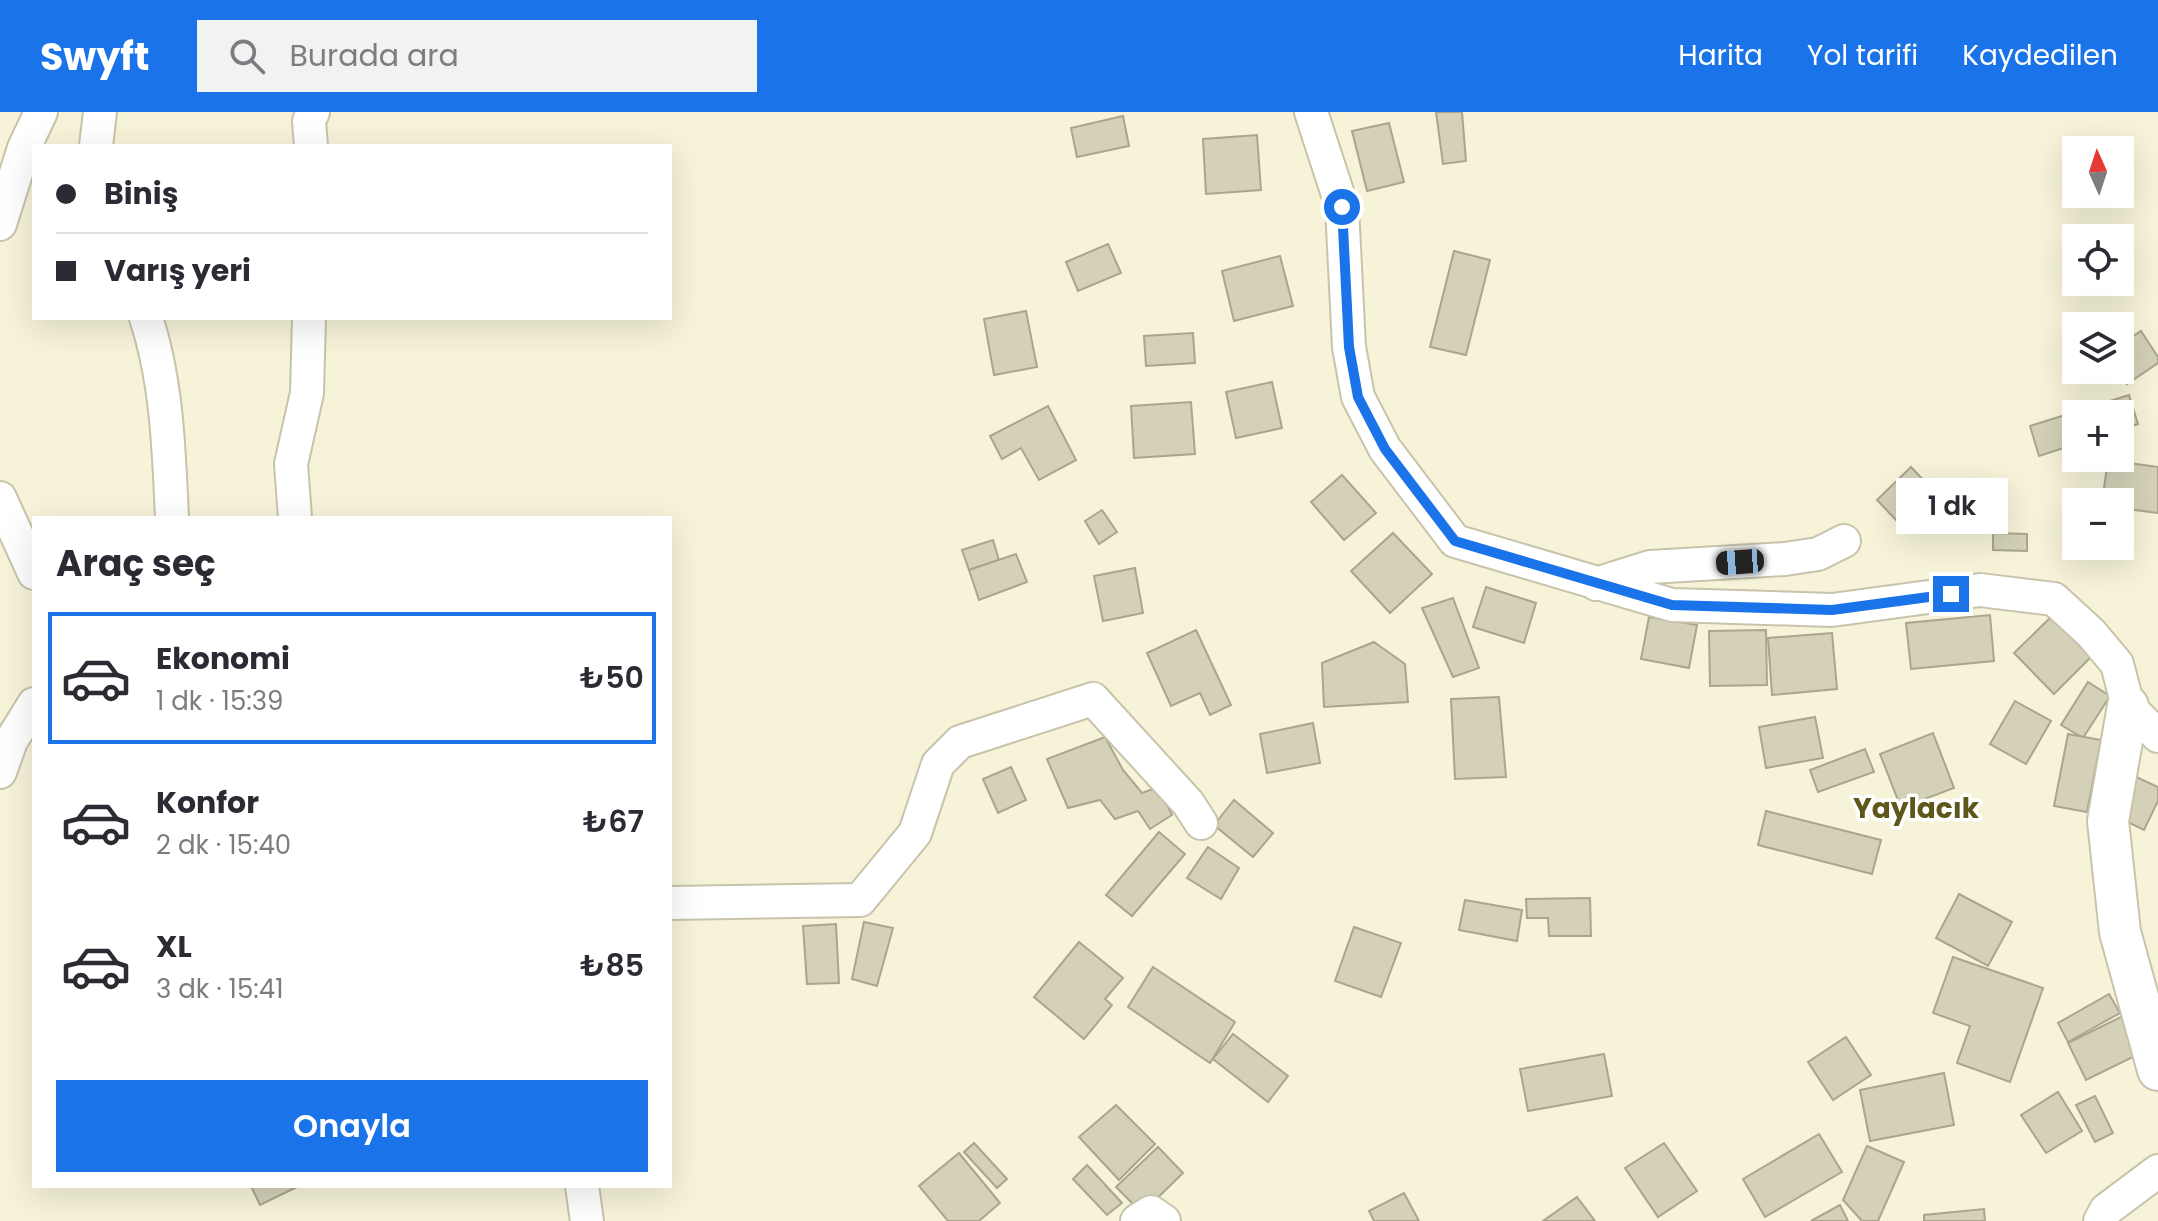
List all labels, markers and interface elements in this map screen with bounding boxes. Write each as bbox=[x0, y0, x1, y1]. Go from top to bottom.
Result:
search box bbox=[197, 20, 757, 92]
text: Swyft bbox=[40, 30, 149, 83]
icon: search bbox=[225, 34, 269, 78]
text: Burada ara bbox=[289, 34, 459, 77]
text: Harita bbox=[1678, 36, 1763, 75]
text: Yol tarifi bbox=[1807, 36, 1918, 75]
text: Kaydedilen bbox=[1962, 36, 2118, 75]
north arrow bbox=[2062, 136, 2134, 208]
map controls bbox=[2062, 136, 2134, 560]
text: Biniş bbox=[104, 172, 178, 215]
route start bbox=[1324, 189, 1360, 225]
button: locate bbox=[2062, 224, 2134, 296]
text: Varış yeri bbox=[104, 249, 251, 292]
button: layers bbox=[2062, 312, 2134, 384]
button: + bbox=[2062, 400, 2134, 472]
callout: 1 dk bbox=[1895, 478, 2007, 534]
text: 1 dk bbox=[1928, 488, 1976, 524]
button: − bbox=[2062, 488, 2134, 560]
text: Araç seç bbox=[56, 538, 216, 589]
car bbox=[1715, 548, 1765, 576]
route end bbox=[1933, 576, 1969, 612]
text: Ekonomi bbox=[156, 637, 290, 680]
icon: car bbox=[60, 642, 132, 714]
text: ₺50 bbox=[580, 656, 644, 699]
text: 1 dk · 15:39 bbox=[156, 683, 284, 719]
text: Konfor bbox=[156, 781, 259, 824]
icon: car bbox=[60, 786, 132, 858]
district label: Yaylacık bbox=[1853, 789, 1980, 828]
text: ₺67 bbox=[583, 800, 644, 843]
text: 2 dk · 15:40 bbox=[156, 827, 291, 863]
text: XL bbox=[156, 925, 192, 968]
icon: car bbox=[60, 930, 132, 1002]
text: ₺85 bbox=[580, 944, 644, 987]
text: 3 dk · 15:41 bbox=[156, 971, 283, 1007]
button: Onayla bbox=[56, 1080, 648, 1172]

